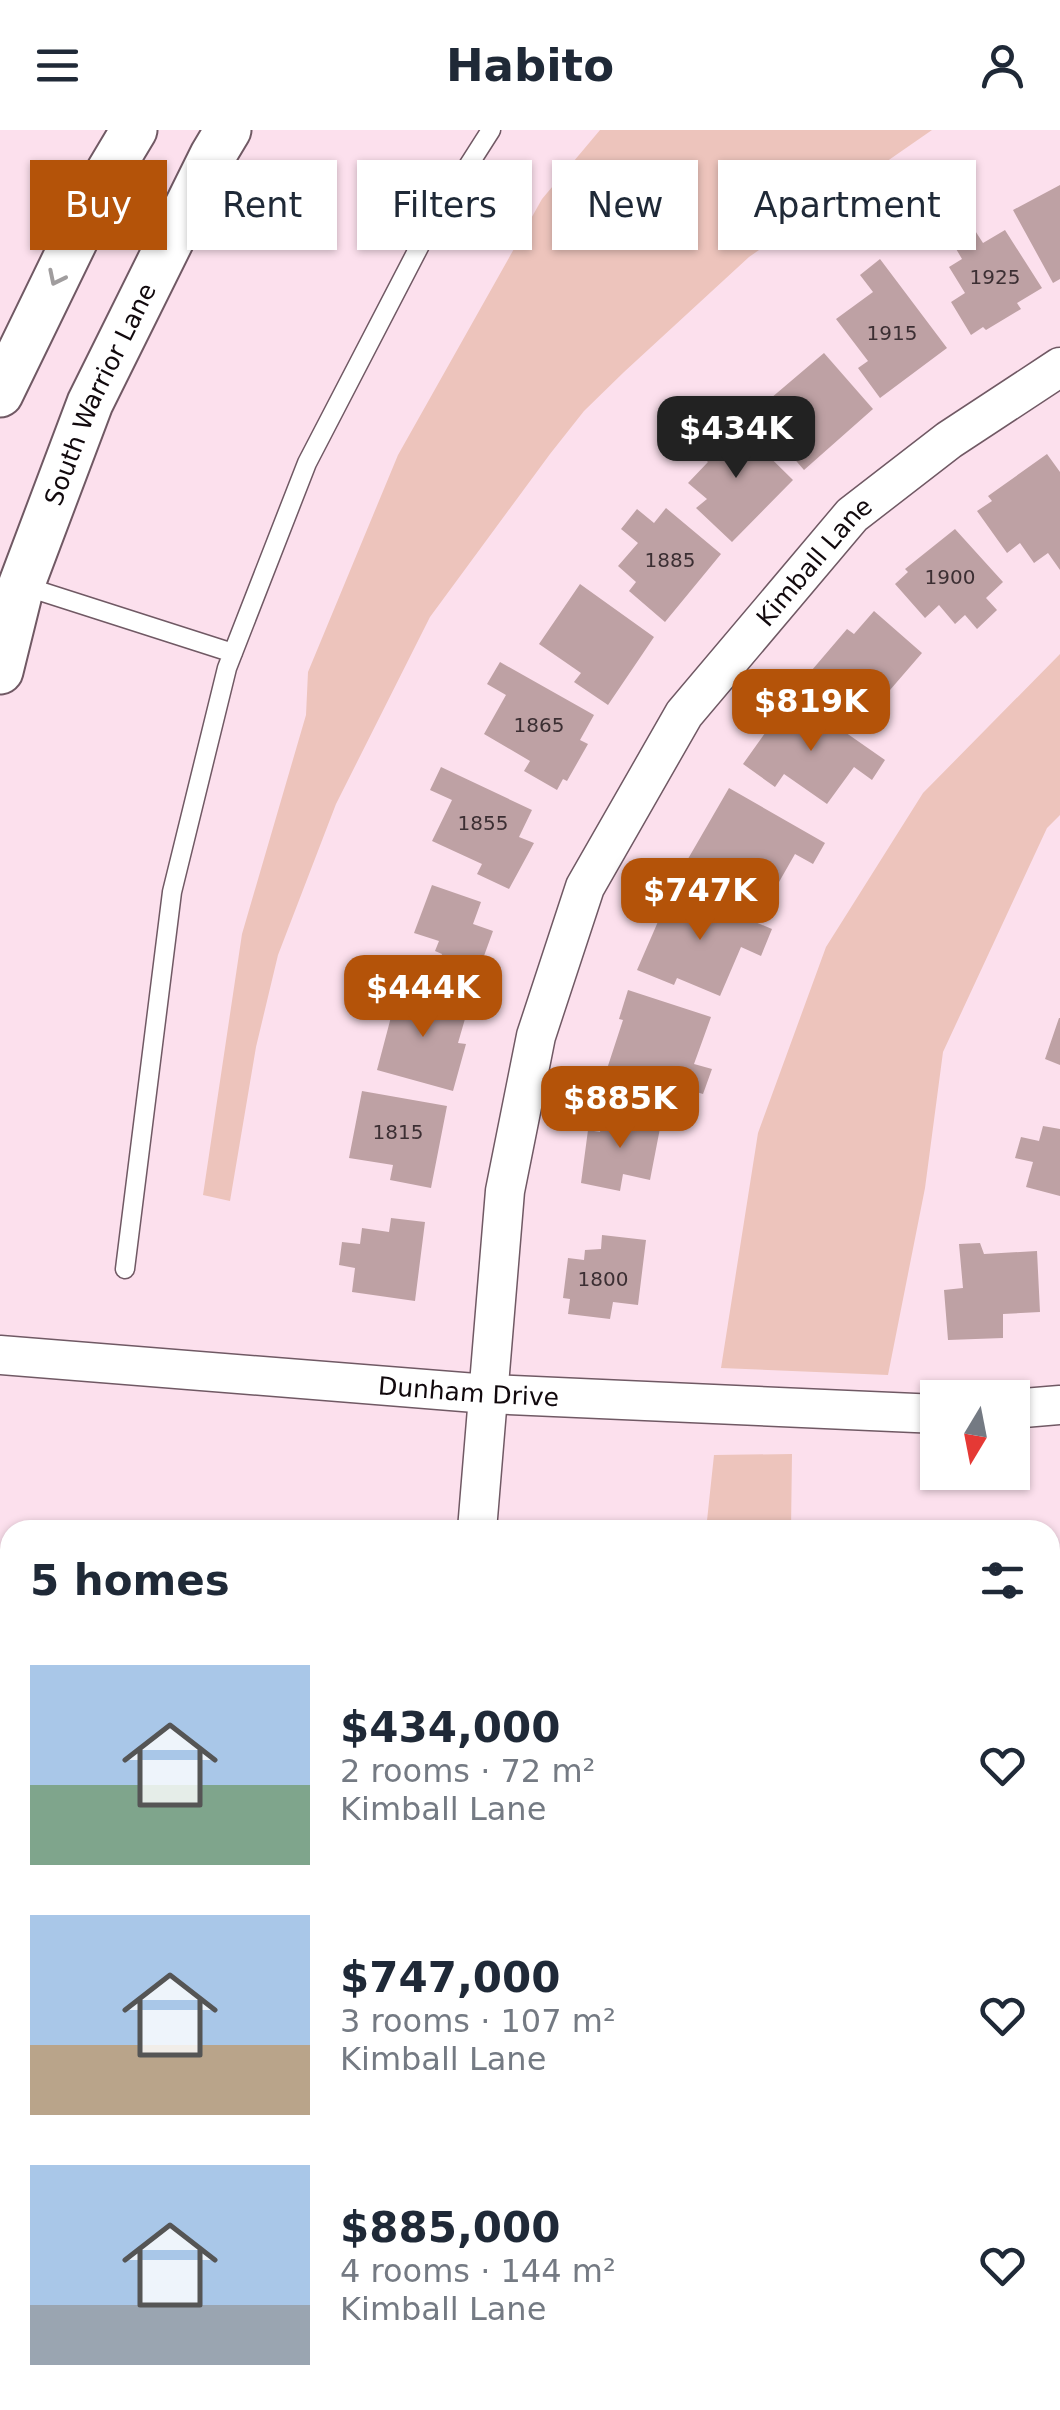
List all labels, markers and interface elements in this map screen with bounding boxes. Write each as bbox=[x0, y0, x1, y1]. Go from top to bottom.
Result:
icon: menu bbox=[30, 38, 85, 93]
icon: person bbox=[975, 38, 1030, 93]
text: Habito bbox=[446, 39, 614, 92]
chip: Buy bbox=[30, 160, 167, 250]
chip: Rent bbox=[187, 160, 337, 250]
chip: Filters bbox=[357, 160, 532, 250]
chip: New bbox=[552, 160, 698, 250]
chip: Apartment bbox=[718, 160, 976, 250]
house number: 1925 bbox=[970, 265, 1020, 289]
one-way arrow bbox=[49, 268, 69, 286]
street label: South Warrior Lane bbox=[38, 278, 162, 509]
house number: 1915 bbox=[867, 321, 917, 345]
pin: $434K bbox=[666, 396, 806, 481]
text: $434K bbox=[679, 409, 793, 447]
street label: Kimball Lane bbox=[750, 491, 877, 632]
house number: 1885 bbox=[645, 548, 695, 572]
house number: 1900 bbox=[925, 565, 975, 589]
pin: $819K bbox=[741, 669, 881, 754]
text: $819K bbox=[754, 682, 868, 720]
house number: 1865 bbox=[514, 713, 564, 737]
house number: 1855 bbox=[458, 811, 508, 835]
pin: $747K bbox=[630, 858, 770, 943]
text: $747K bbox=[643, 871, 757, 909]
pin: $444K bbox=[353, 955, 493, 1040]
text: $444K bbox=[366, 968, 480, 1006]
pin: $885K bbox=[550, 1066, 690, 1151]
text: $885K bbox=[563, 1079, 677, 1117]
house number: 1815 bbox=[373, 1120, 423, 1144]
house number: 1800 bbox=[578, 1267, 628, 1291]
street label: Dunham Drive bbox=[377, 1371, 560, 1412]
north arrow bbox=[920, 1380, 1030, 1490]
map controls bbox=[920, 1380, 1030, 1490]
icon: filters bbox=[975, 1553, 1030, 1608]
text: 5 homes bbox=[30, 1556, 230, 1605]
text: $434,000 bbox=[340, 1703, 561, 1752]
icon: home bbox=[110, 1705, 230, 1825]
icon: heart bbox=[975, 1738, 1030, 1793]
text: 2 rooms · 72 m² bbox=[340, 1752, 595, 1790]
text: Kimball Lane bbox=[340, 1790, 546, 1828]
text: $747,000 bbox=[340, 1953, 561, 2002]
icon: home bbox=[110, 1955, 230, 2075]
icon: heart bbox=[975, 1988, 1030, 2043]
text: 3 rooms · 107 m² bbox=[340, 2002, 616, 2040]
text: Kimball Lane bbox=[340, 2040, 546, 2078]
text: $885,000 bbox=[340, 2203, 561, 2252]
icon: home bbox=[110, 2205, 230, 2325]
icon: heart bbox=[975, 2238, 1030, 2293]
text: 4 rooms · 144 m² bbox=[340, 2252, 616, 2290]
text: Kimball Lane bbox=[340, 2290, 546, 2328]

